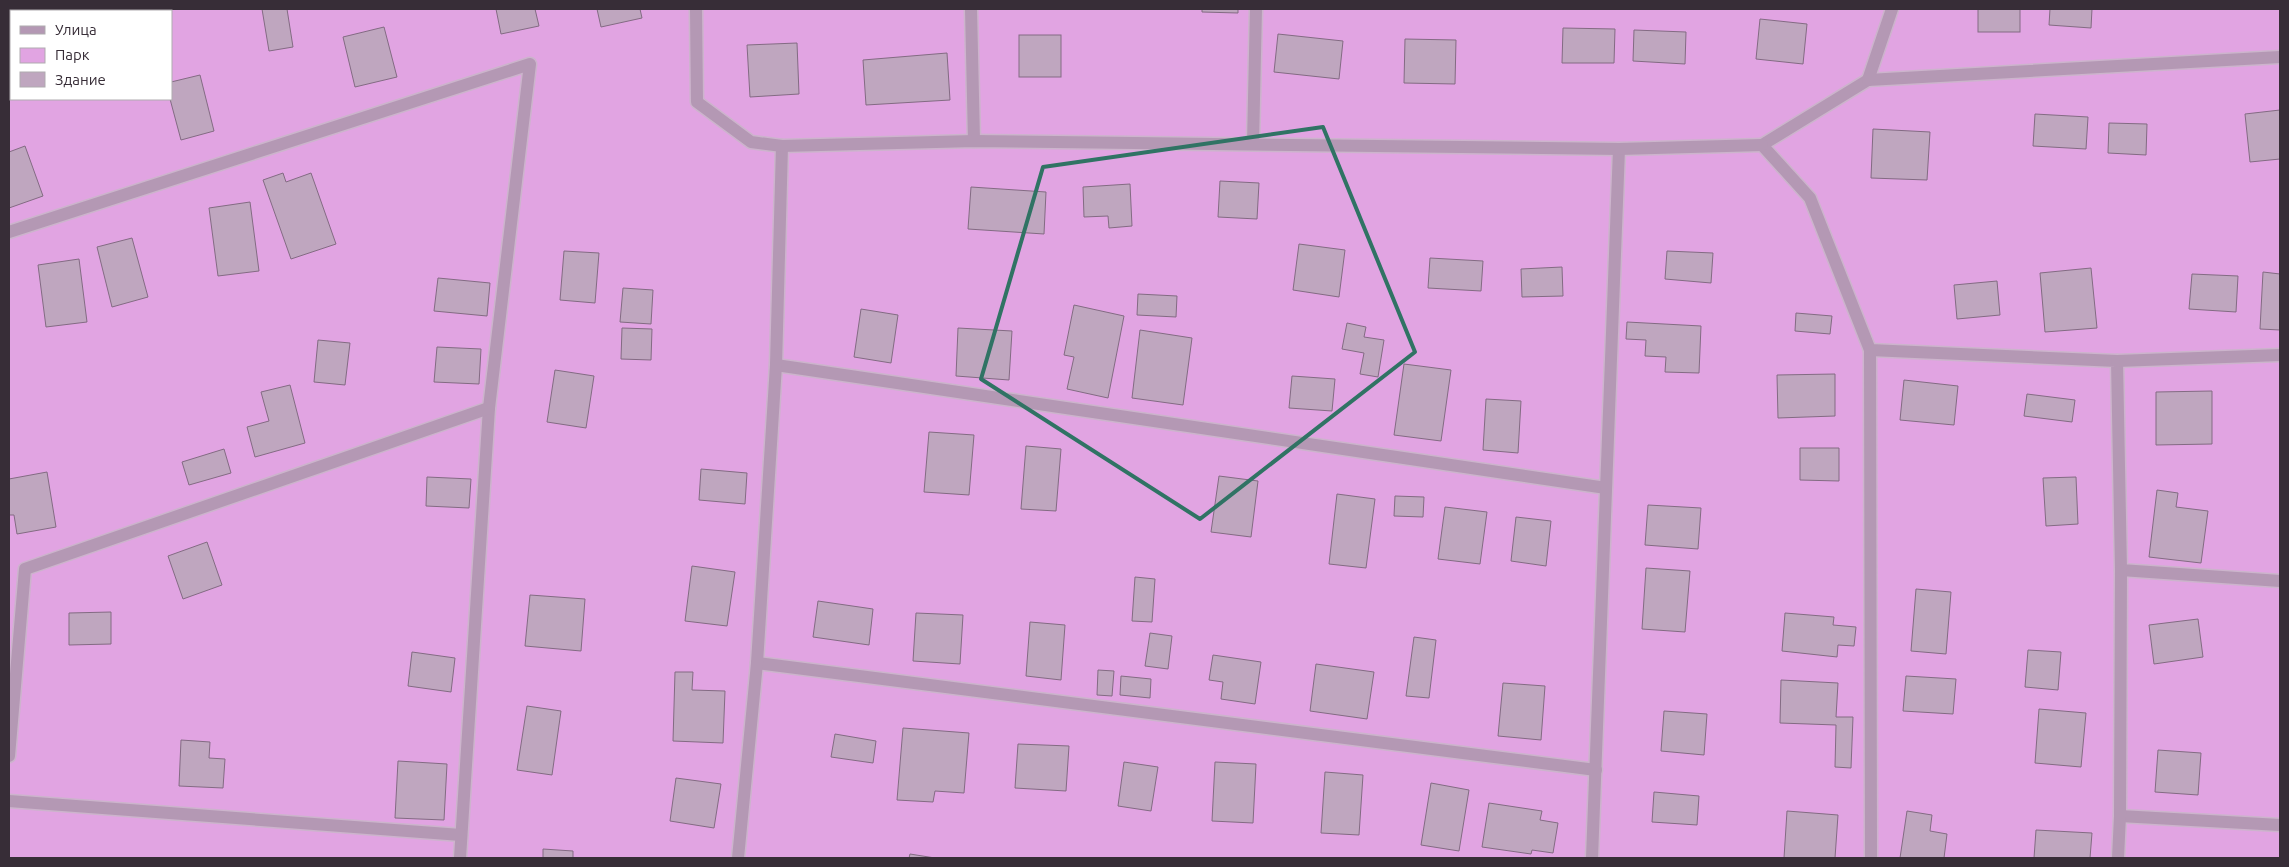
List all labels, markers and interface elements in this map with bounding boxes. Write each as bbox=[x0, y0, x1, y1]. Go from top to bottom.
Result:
legend bbox=[10, 10, 172, 100]
text: Улица bbox=[55, 21, 97, 38]
text: Парк bbox=[55, 46, 90, 63]
text: Здание bbox=[55, 71, 106, 88]

